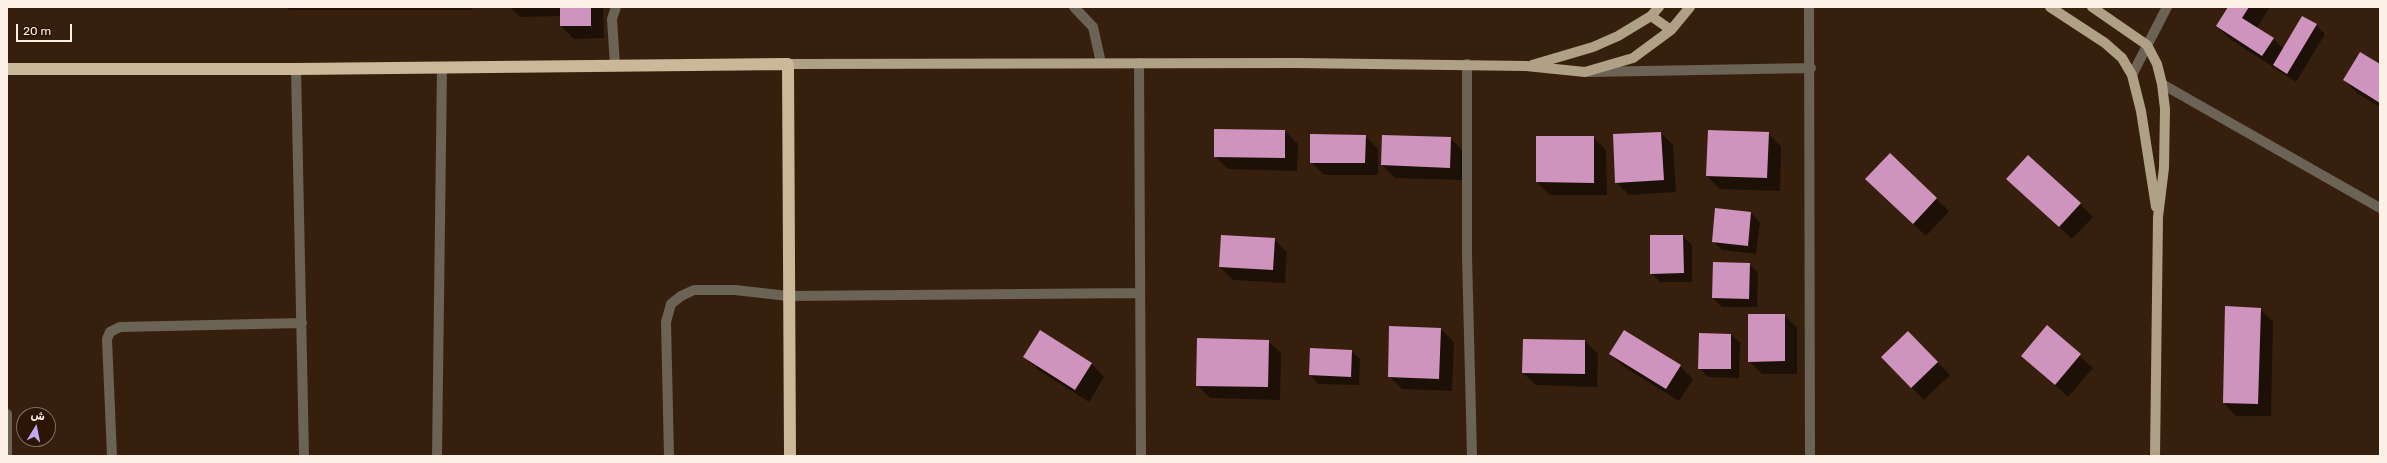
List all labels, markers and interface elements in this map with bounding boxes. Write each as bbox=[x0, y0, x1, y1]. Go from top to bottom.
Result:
scale bar bbox=[18, 16, 74, 42]
text: 20 m bbox=[23, 24, 51, 38]
north arrow bbox=[16, 407, 56, 447]
text: ش bbox=[30, 408, 46, 423]

